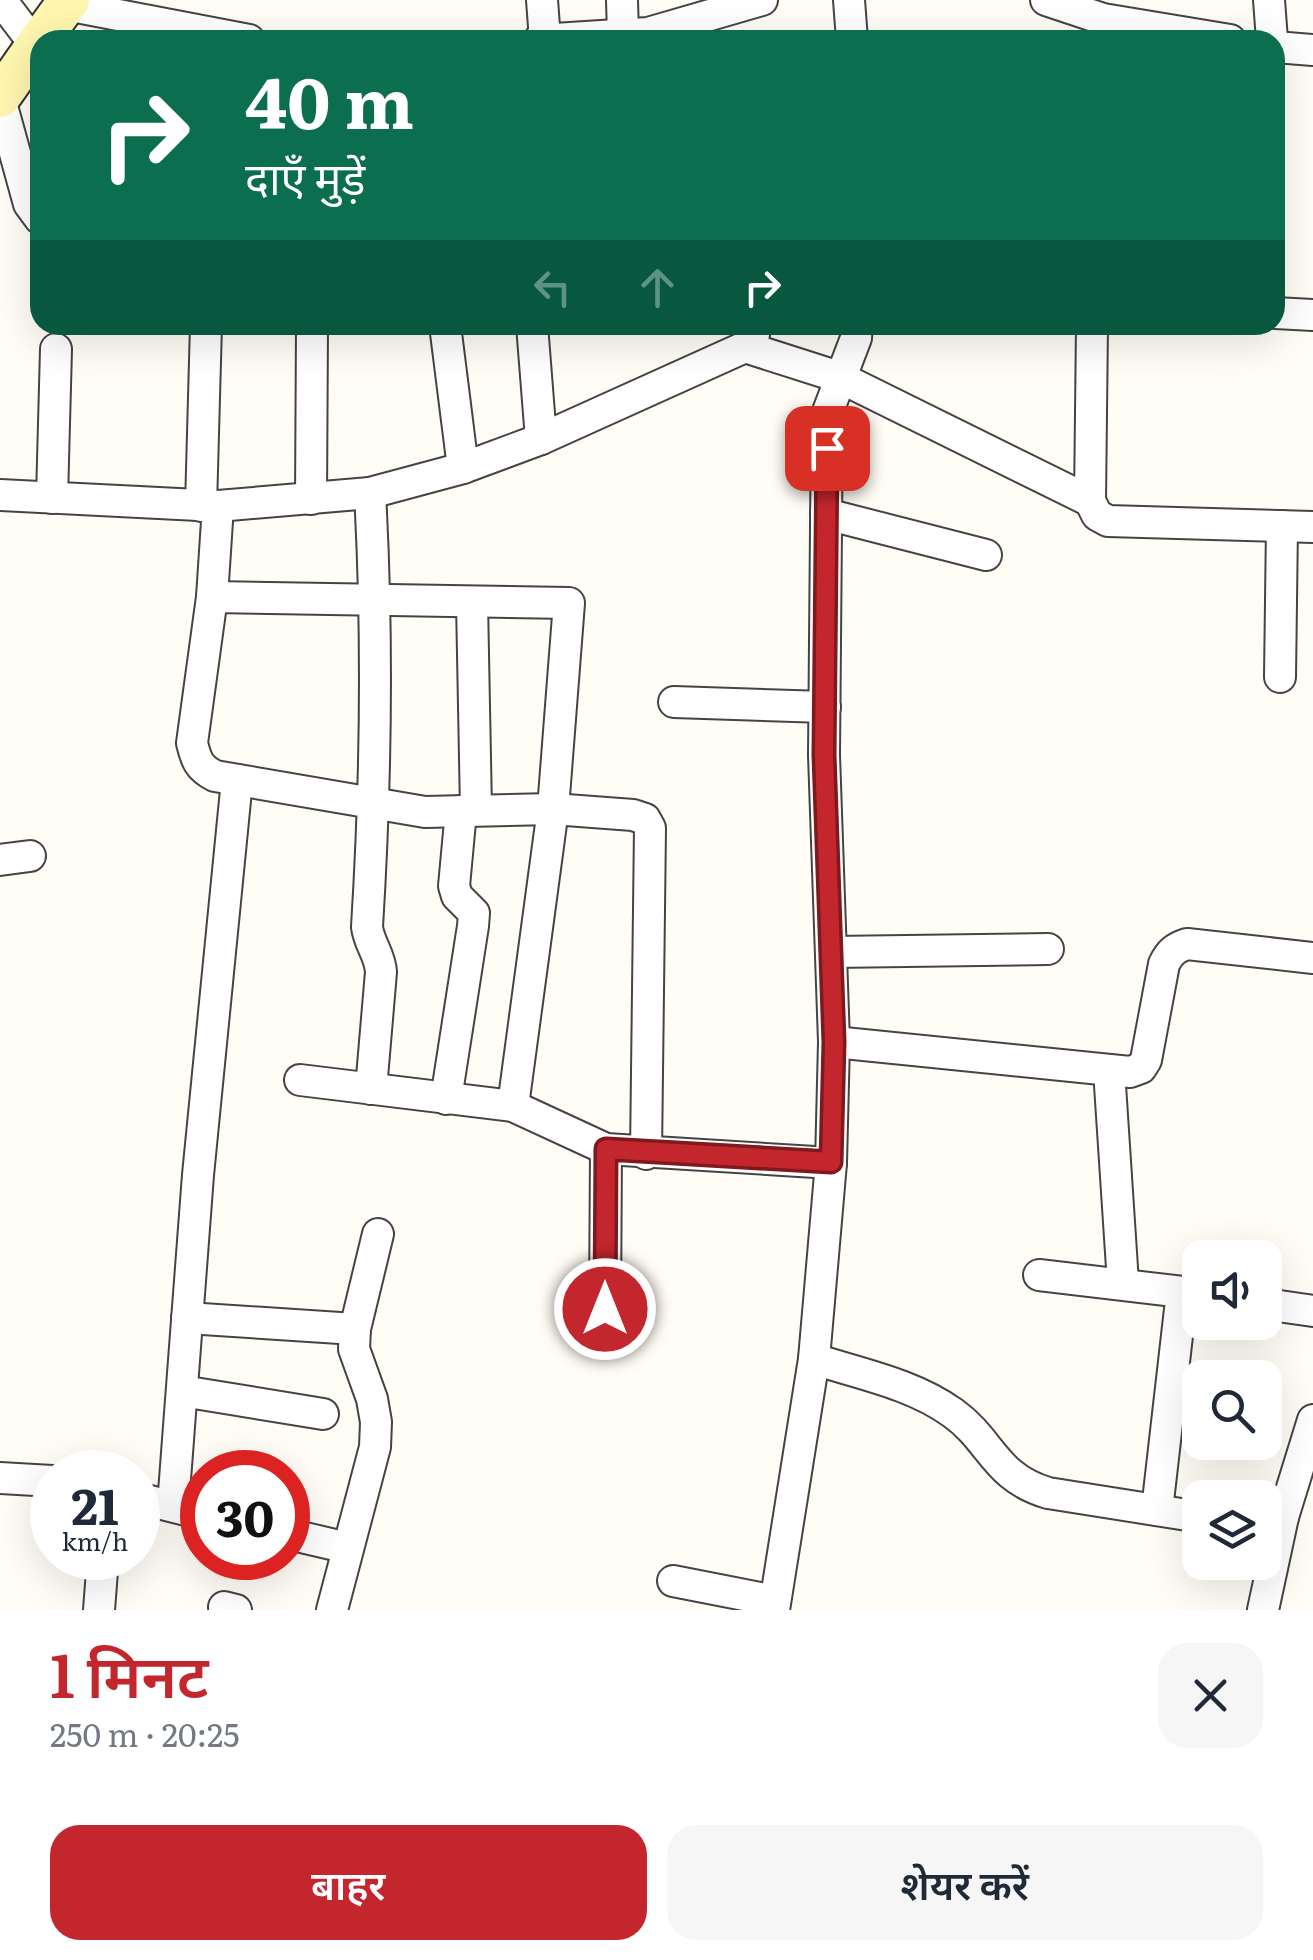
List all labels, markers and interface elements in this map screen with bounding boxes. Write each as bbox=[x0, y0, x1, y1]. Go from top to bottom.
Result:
text: 40 m bbox=[245, 47, 414, 151]
icon: right bbox=[80, 70, 210, 200]
text: दाएँ मुड़ें bbox=[245, 142, 365, 209]
icon: left bbox=[525, 260, 580, 315]
icon: ahead bbox=[630, 260, 685, 315]
icon: right bbox=[735, 260, 790, 315]
pin bbox=[785, 406, 870, 491]
icon: arrive bbox=[800, 421, 855, 476]
map controls bbox=[1182, 1240, 1282, 1580]
button: sound bbox=[1182, 1240, 1282, 1340]
position arrow bbox=[553, 1257, 657, 1361]
button: search bbox=[1182, 1360, 1282, 1460]
speed limit sign: 30 bbox=[180, 1450, 310, 1580]
text: 21 bbox=[71, 1466, 119, 1540]
button: layers bbox=[1182, 1480, 1282, 1580]
text: km/h bbox=[62, 1522, 128, 1559]
text: 1 मिनट bbox=[50, 1627, 208, 1716]
button: close bbox=[1158, 1643, 1263, 1748]
text: 250 m · 20:25 bbox=[50, 1709, 239, 1757]
button: बाहर bbox=[50, 1825, 647, 1940]
button: शेयर करें bbox=[667, 1825, 1263, 1940]

